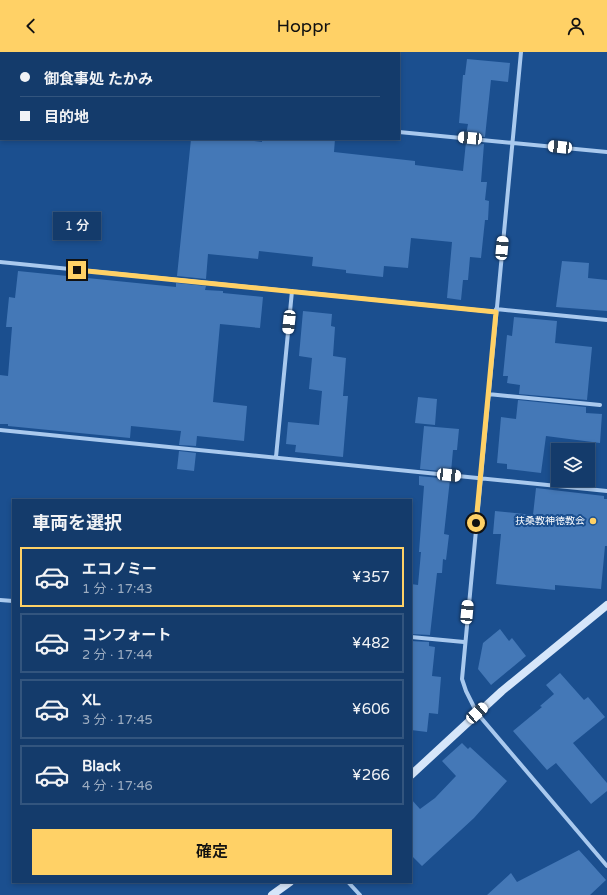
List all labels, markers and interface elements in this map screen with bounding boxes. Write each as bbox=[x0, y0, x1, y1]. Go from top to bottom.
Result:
icon: back bbox=[20, 15, 42, 37]
text: Hoppr bbox=[277, 15, 330, 37]
icon: person bbox=[565, 15, 587, 37]
text: 御食事処 たかみ bbox=[44, 70, 153, 88]
text: 目的地 bbox=[44, 108, 89, 126]
car bbox=[458, 131, 482, 145]
car bbox=[547, 140, 573, 154]
callout: 1 分 bbox=[53, 212, 101, 240]
text: 1 分 bbox=[65, 218, 89, 234]
car bbox=[495, 236, 509, 260]
route end bbox=[68, 261, 86, 279]
car bbox=[282, 309, 296, 335]
map controls bbox=[551, 443, 595, 487]
button: layers bbox=[551, 443, 595, 487]
car bbox=[436, 468, 462, 482]
text: 車両を選択 bbox=[32, 512, 122, 534]
route start bbox=[467, 514, 485, 532]
place label: 扶桑教神徳教会 bbox=[515, 515, 585, 527]
marker: 扶桑教神徳教会 bbox=[588, 516, 598, 526]
icon: car bbox=[34, 559, 70, 595]
text: エコノミー bbox=[82, 560, 157, 578]
text: ¥357 bbox=[352, 568, 390, 586]
text: 1 分 · 17:43 bbox=[82, 581, 153, 597]
car bbox=[460, 600, 474, 624]
icon: car bbox=[34, 625, 70, 661]
text: コンフォート bbox=[82, 626, 172, 644]
text: ¥482 bbox=[352, 634, 390, 652]
text: 2 分 · 17:44 bbox=[82, 647, 153, 663]
icon: car bbox=[34, 691, 70, 727]
text: XL bbox=[82, 691, 101, 709]
text: ¥606 bbox=[352, 700, 390, 718]
car bbox=[464, 701, 490, 725]
text: 3 分 · 17:45 bbox=[82, 712, 153, 728]
icon: car bbox=[34, 757, 70, 793]
text: Black bbox=[82, 757, 121, 775]
text: ¥266 bbox=[352, 766, 390, 784]
text: 4 分 · 17:46 bbox=[82, 778, 153, 794]
button: 確定 bbox=[32, 829, 392, 875]

